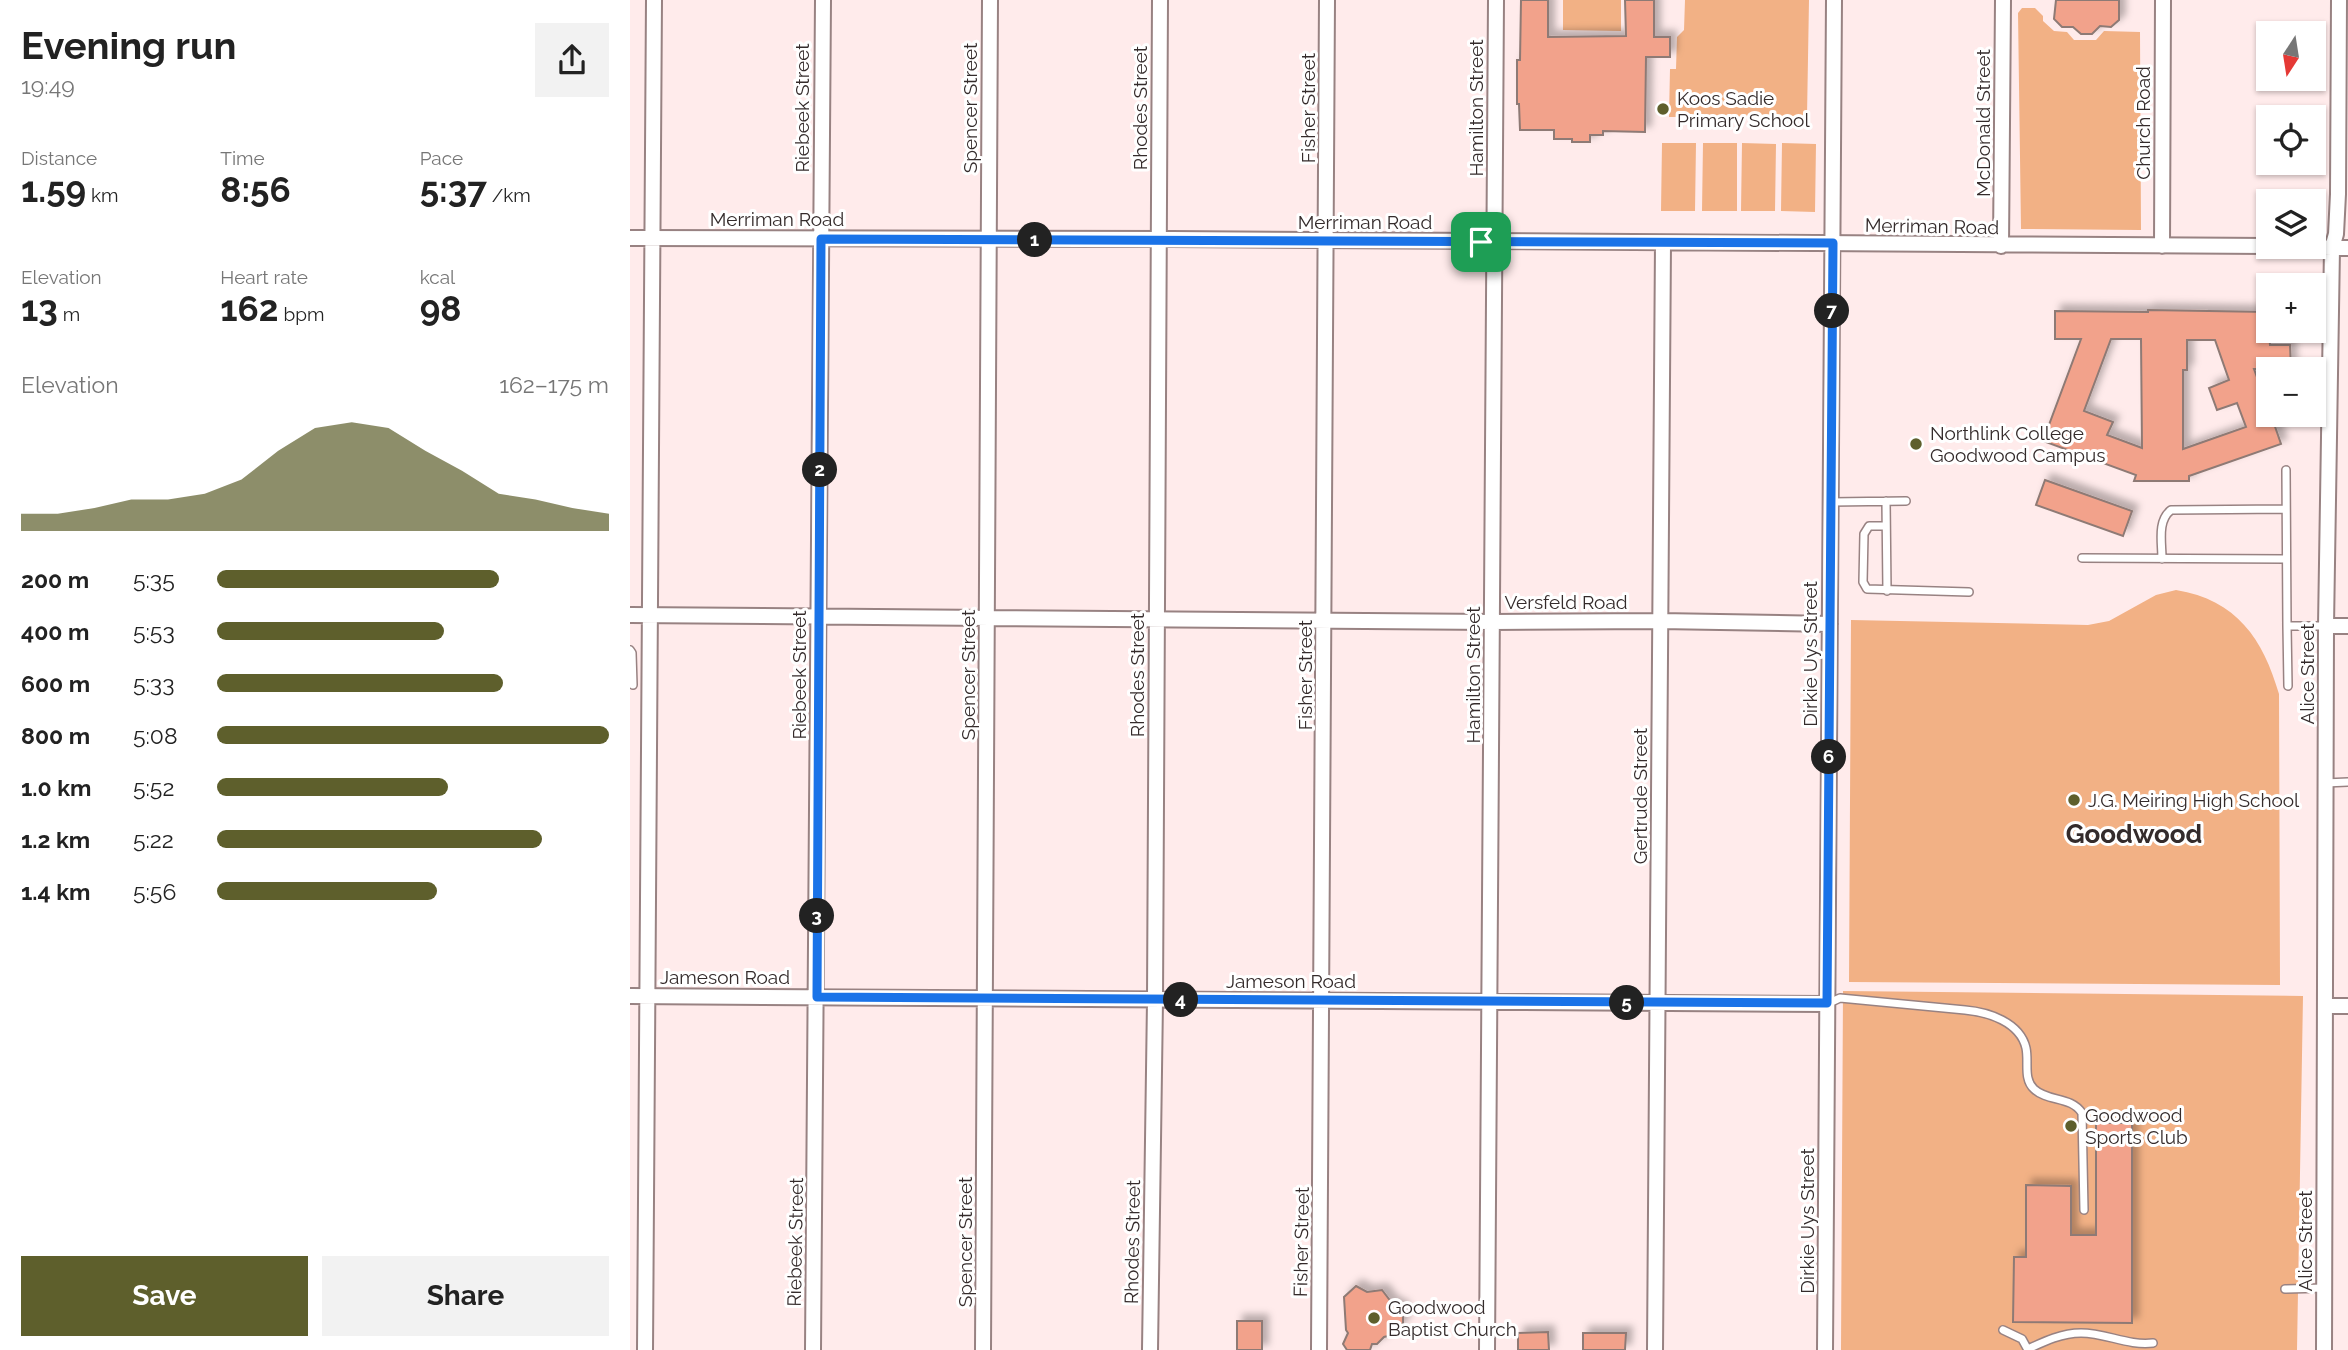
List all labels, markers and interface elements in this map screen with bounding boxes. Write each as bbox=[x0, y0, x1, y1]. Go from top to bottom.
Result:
north arrow bbox=[2256, 21, 2326, 91]
map controls bbox=[2256, 21, 2326, 427]
text: Evening run bbox=[21, 23, 236, 68]
button: share bbox=[535, 23, 609, 97]
street label: Hamilton Street bbox=[1465, 39, 1487, 177]
street label: Spencer Street bbox=[959, 42, 981, 173]
street label: Riebeek Street bbox=[791, 43, 813, 173]
street label: Rhodes Street bbox=[1129, 45, 1151, 170]
street label: McDonald Street bbox=[1972, 48, 1994, 197]
street label: Fisher Street bbox=[1297, 52, 1319, 163]
street label: Church Road bbox=[2132, 66, 2154, 180]
text: 19:49 bbox=[21, 72, 75, 99]
place label: Koos Sadie Primary School bbox=[1677, 87, 1810, 131]
marker: Koos Sadie Primary School bbox=[1655, 101, 1671, 117]
button: locate bbox=[2256, 105, 2326, 175]
text: Distance bbox=[21, 147, 97, 169]
text: Time bbox=[220, 147, 265, 169]
text: Pace bbox=[420, 147, 463, 169]
text: 1.59 bbox=[21, 169, 86, 210]
text: 8:56 bbox=[220, 169, 291, 210]
text: 5:37 bbox=[420, 169, 487, 210]
text: km bbox=[86, 184, 119, 206]
text: /km bbox=[487, 184, 531, 206]
button: layers bbox=[2256, 189, 2326, 259]
street label: Merriman Road bbox=[710, 208, 844, 230]
street label: Merriman Road bbox=[1298, 211, 1432, 233]
pin bbox=[1451, 212, 1511, 272]
street label: Merriman Road bbox=[1865, 214, 1999, 238]
pin: 1 bbox=[1018, 222, 1052, 258]
icon: arrive bbox=[1462, 223, 1500, 261]
text: 1 bbox=[1030, 228, 1039, 250]
text: Elevation bbox=[21, 266, 102, 288]
text: Heart rate bbox=[220, 266, 308, 288]
text: kcal bbox=[420, 266, 455, 288]
button: + bbox=[2256, 273, 2326, 343]
text: 13 bbox=[21, 288, 58, 329]
text: 162 bbox=[220, 288, 279, 329]
text: 98 bbox=[420, 288, 461, 329]
pin: 7 bbox=[1814, 294, 1850, 328]
text: 7 bbox=[1826, 299, 1837, 321]
text: m bbox=[58, 303, 80, 325]
text: bpm bbox=[279, 303, 324, 325]
button: − bbox=[2256, 357, 2326, 427]
text: Elevation bbox=[21, 371, 119, 398]
text: 162–175 m bbox=[499, 371, 609, 398]
place label: Northlink College Goodwood Campus bbox=[1930, 422, 2105, 466]
marker: Northlink College Goodwood Campus bbox=[1908, 436, 1924, 452]
pin: 2 bbox=[802, 452, 838, 488]
text: 2 bbox=[814, 458, 825, 480]
text: 200 m bbox=[21, 566, 89, 593]
text: 5:35 bbox=[133, 566, 175, 593]
street label: Dirkie Uys Street bbox=[1799, 581, 1821, 727]
street label: Versfeld Road bbox=[1504, 591, 1628, 613]
street label: Hamilton Street bbox=[1462, 606, 1484, 744]
street label: Spencer Street bbox=[957, 609, 979, 740]
street label: Riebeek Street bbox=[788, 610, 810, 740]
street label: Rhodes Street bbox=[1126, 612, 1148, 737]
text: 400 m bbox=[21, 618, 89, 645]
text: 5:53 bbox=[133, 618, 175, 645]
street label: Fisher Street bbox=[1294, 619, 1316, 730]
street label: Alice Street bbox=[2296, 623, 2318, 725]
text: 600 m bbox=[21, 670, 90, 697]
text: 5:33 bbox=[133, 670, 174, 697]
text: 800 m bbox=[21, 722, 90, 749]
text: 5:08 bbox=[133, 722, 178, 749]
street label: Gertrude Street bbox=[1629, 727, 1651, 864]
pin: 6 bbox=[1812, 740, 1846, 774]
text: 6 bbox=[1823, 745, 1834, 767]
text: 1.0 km bbox=[21, 774, 91, 801]
text: 5:52 bbox=[133, 774, 174, 801]
place label: J.G. Meiring High School bbox=[2088, 789, 2300, 811]
marker: J.G. Meiring High School bbox=[2066, 792, 2082, 808]
district label: Goodwood bbox=[2066, 819, 2202, 849]
text: 1.2 km bbox=[21, 826, 90, 853]
text: 5:22 bbox=[133, 826, 174, 853]
text: 1.4 km bbox=[21, 878, 90, 905]
text: 5:56 bbox=[133, 878, 176, 905]
pin: 3 bbox=[800, 898, 834, 934]
text: 3 bbox=[811, 904, 822, 926]
street label: Jameson Road bbox=[660, 966, 790, 988]
street label: Jameson Road bbox=[1226, 970, 1356, 992]
pin: 4 bbox=[1164, 982, 1198, 1018]
pin: 5 bbox=[1609, 986, 1644, 1020]
text: 4 bbox=[1175, 988, 1186, 1010]
text: 5 bbox=[1621, 991, 1632, 1013]
place label: Goodwood Sports Club bbox=[2085, 1104, 2188, 1148]
marker: Goodwood Sports Club bbox=[2063, 1118, 2079, 1134]
street label: Dirkie Uys Street bbox=[1796, 1148, 1818, 1294]
street label: Spencer Street bbox=[954, 1176, 976, 1307]
street label: Riebeek Street bbox=[783, 1177, 807, 1307]
street label: Rhodes Street bbox=[1120, 1179, 1144, 1304]
street label: Fisher Street bbox=[1289, 1186, 1313, 1297]
street label: Alice Street bbox=[2294, 1190, 2316, 1292]
button: Save bbox=[21, 1256, 308, 1336]
button: Share bbox=[322, 1256, 609, 1336]
place label: Goodwood Baptist Church bbox=[1388, 1296, 1517, 1340]
marker: Goodwood Baptist Church bbox=[1366, 1310, 1382, 1326]

